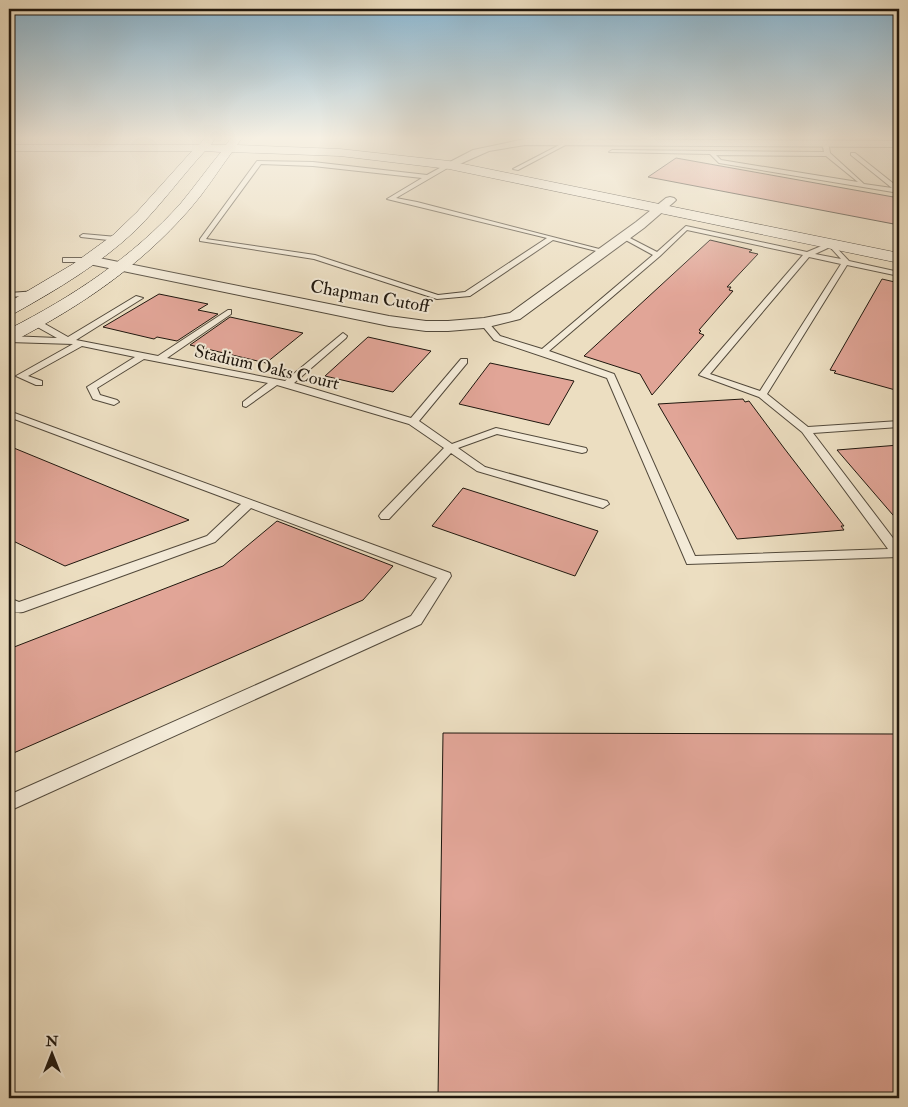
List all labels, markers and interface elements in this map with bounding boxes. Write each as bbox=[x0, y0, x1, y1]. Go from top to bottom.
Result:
street label: Chapman Cutoff bbox=[309, 275, 434, 319]
street label: Stadium Oaks Court bbox=[192, 340, 342, 395]
north arrow bbox=[28, 1030, 78, 1080]
text: N bbox=[45, 1033, 59, 1050]

